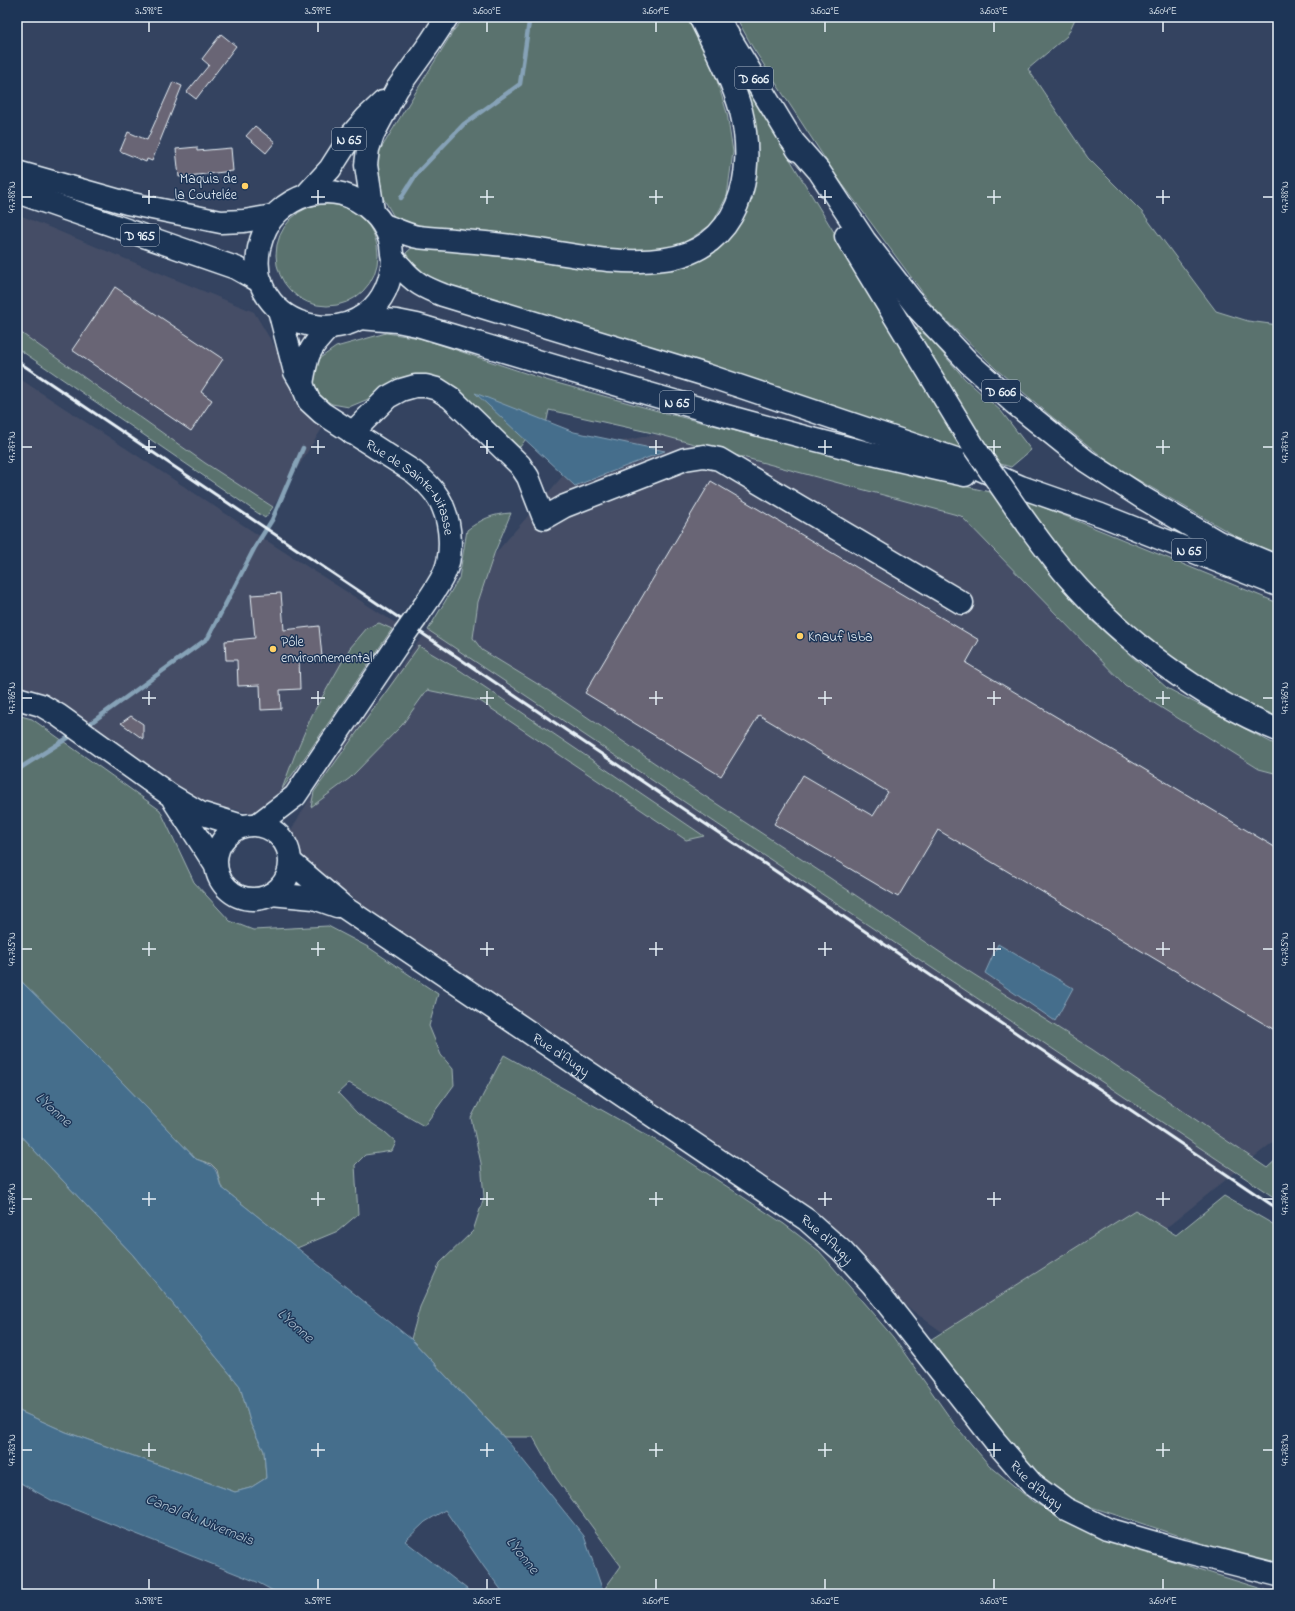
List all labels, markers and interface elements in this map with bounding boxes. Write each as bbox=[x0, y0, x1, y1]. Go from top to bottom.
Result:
text: 3.598°E bbox=[135, 4, 163, 19]
text: 3.599°E bbox=[305, 4, 331, 19]
text: 3.600°E bbox=[473, 4, 501, 19]
text: 3.601°E bbox=[643, 4, 669, 19]
text: 3.602°E bbox=[811, 4, 839, 19]
text: 3.603°E bbox=[980, 4, 1008, 19]
text: 3.604°E bbox=[1149, 4, 1177, 19]
road number: D 606 bbox=[735, 67, 773, 89]
road number: N 65 bbox=[332, 128, 366, 150]
place label: Maquis de la Coutelée bbox=[175, 169, 238, 206]
text: 47.788°N bbox=[5, 181, 20, 213]
marker: Maquis de la Coutelée bbox=[240, 181, 250, 191]
text: 47.788°N bbox=[1278, 181, 1293, 213]
road number: D 965 bbox=[121, 224, 159, 246]
road number: D 606 bbox=[982, 380, 1020, 402]
road number: N 65 bbox=[660, 391, 694, 413]
text: 47.787°N bbox=[5, 431, 20, 463]
text: 47.787°N bbox=[1278, 431, 1293, 463]
street label: Rue de Sainte-Nitasse bbox=[361, 435, 459, 537]
road number: N 65 bbox=[1172, 539, 1206, 561]
place label: Knauf Isba bbox=[808, 627, 873, 648]
marker: Knauf Isba bbox=[795, 631, 805, 641]
place label: Pôle environnemental bbox=[281, 632, 372, 669]
marker: Pôle environnemental bbox=[268, 644, 278, 654]
text: 47.786°N bbox=[5, 682, 20, 714]
text: 47.786°N bbox=[1278, 682, 1293, 714]
text: 47.785°N bbox=[5, 932, 20, 966]
text: 47.785°N bbox=[1278, 932, 1293, 966]
street label: Rue d'Augy bbox=[527, 1028, 594, 1083]
water label: L'Yonne bbox=[30, 1087, 78, 1133]
text: 47.784°N bbox=[5, 1183, 20, 1215]
text: 47.784°N bbox=[1278, 1183, 1293, 1215]
street label: Rue d'Augy bbox=[796, 1210, 858, 1270]
water label: L'Yonne bbox=[272, 1303, 320, 1349]
text: 47.783°N bbox=[5, 1434, 20, 1466]
text: 47.783°N bbox=[1278, 1434, 1293, 1466]
street label: Rue d'Augy bbox=[1004, 1456, 1067, 1516]
water label: Canal du Nivernais bbox=[142, 1488, 257, 1552]
water label: L'Yonne bbox=[500, 1532, 545, 1580]
text: 3.598°E bbox=[135, 1594, 163, 1609]
text: 3.599°E bbox=[305, 1594, 331, 1609]
text: 3.600°E bbox=[473, 1594, 501, 1609]
text: 3.601°E bbox=[643, 1594, 669, 1609]
text: 3.602°E bbox=[811, 1594, 839, 1609]
text: 3.603°E bbox=[980, 1594, 1008, 1609]
text: 3.604°E bbox=[1149, 1594, 1177, 1609]

